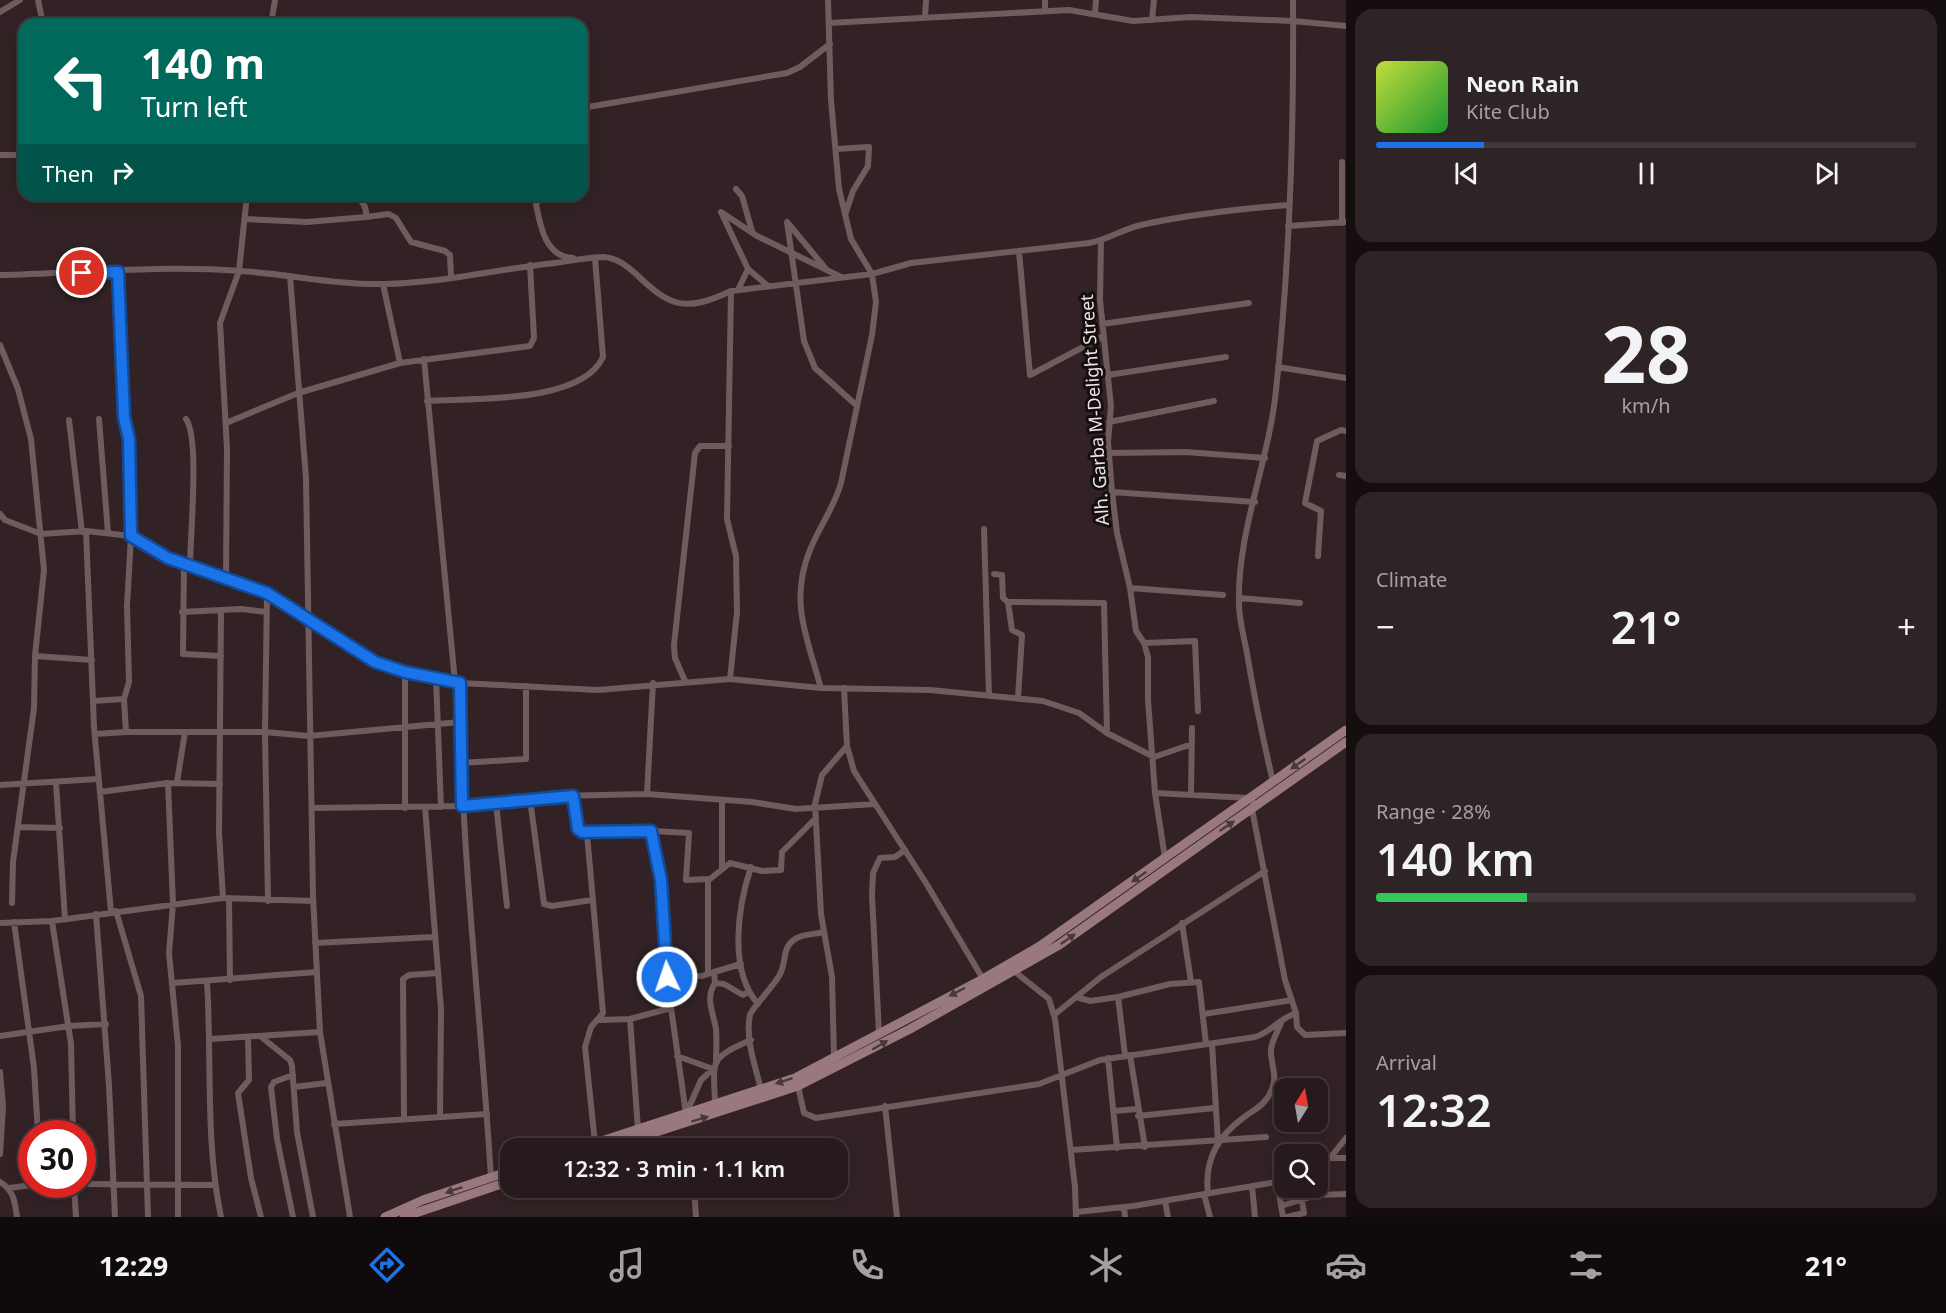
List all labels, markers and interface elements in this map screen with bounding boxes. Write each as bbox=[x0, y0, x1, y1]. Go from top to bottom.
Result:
text: 140 m bbox=[141, 34, 265, 91]
icon: left bbox=[42, 42, 120, 120]
text: Neon Rain bbox=[1466, 68, 1579, 98]
text: Turn left bbox=[141, 88, 247, 125]
text: Kite Club bbox=[1466, 98, 1550, 125]
icon: right bbox=[106, 156, 139, 189]
icon: previous bbox=[1450, 157, 1483, 190]
icon: pause bbox=[1630, 157, 1663, 190]
icon: next bbox=[1810, 157, 1843, 190]
text: Then bbox=[42, 158, 94, 188]
pin bbox=[56, 247, 107, 298]
icon: arrive bbox=[65, 256, 98, 289]
street label: Alh. Garba M-Delight Street bbox=[1074, 293, 1114, 526]
text: 28 bbox=[1601, 300, 1691, 406]
text: km/h bbox=[1621, 392, 1671, 419]
text: Climate bbox=[1376, 566, 1447, 593]
text: 21° bbox=[1611, 596, 1681, 657]
text: − bbox=[1376, 604, 1395, 649]
text: + bbox=[1897, 604, 1916, 649]
one-way arrow bbox=[1291, 758, 1307, 770]
text: Range · 28% bbox=[1376, 798, 1491, 825]
one-way arrow bbox=[1218, 820, 1234, 832]
text: 140 km bbox=[1376, 828, 1535, 889]
one-way arrow bbox=[1131, 871, 1147, 882]
one-way arrow bbox=[1059, 933, 1075, 945]
position arrow bbox=[635, 945, 699, 1009]
one-way arrow bbox=[948, 987, 965, 997]
one-way arrow bbox=[872, 1040, 889, 1050]
text: Arrival bbox=[1376, 1049, 1437, 1076]
one-way arrow bbox=[775, 1077, 793, 1087]
north arrow bbox=[1274, 1078, 1328, 1132]
map controls bbox=[1274, 1078, 1328, 1198]
text: 12:32 bbox=[1376, 1079, 1491, 1140]
one-way arrow bbox=[691, 1114, 709, 1123]
speed limit sign: 30 bbox=[18, 1120, 96, 1198]
button: search bbox=[1274, 1144, 1328, 1198]
text: 12:32 · 3 min · 1.1 km bbox=[563, 1153, 785, 1183]
one-way arrow bbox=[445, 1185, 463, 1195]
icon: directions bbox=[366, 1244, 408, 1286]
icon: music bbox=[606, 1244, 648, 1286]
icon: phone bbox=[846, 1244, 888, 1286]
icon: climate bbox=[1085, 1244, 1127, 1286]
icon: car bbox=[1325, 1244, 1367, 1286]
icon: filters bbox=[1565, 1244, 1607, 1286]
text: 12:29 bbox=[99, 1247, 168, 1284]
text: 21° bbox=[1805, 1247, 1847, 1284]

